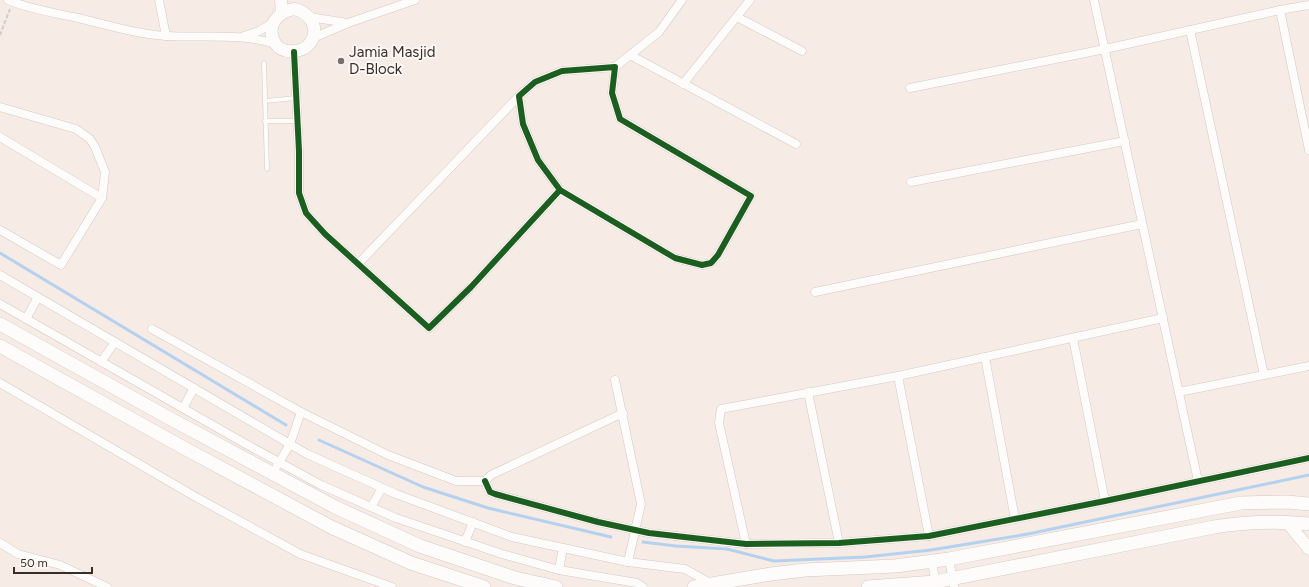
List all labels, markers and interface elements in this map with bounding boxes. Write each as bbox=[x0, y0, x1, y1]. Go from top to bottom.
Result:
place label: Jamia Masjid D-Block bbox=[349, 43, 436, 78]
marker: Jamia Masjid D-Block bbox=[336, 56, 346, 66]
scale bar bbox=[14, 549, 92, 575]
text: 50 m bbox=[20, 556, 48, 570]

